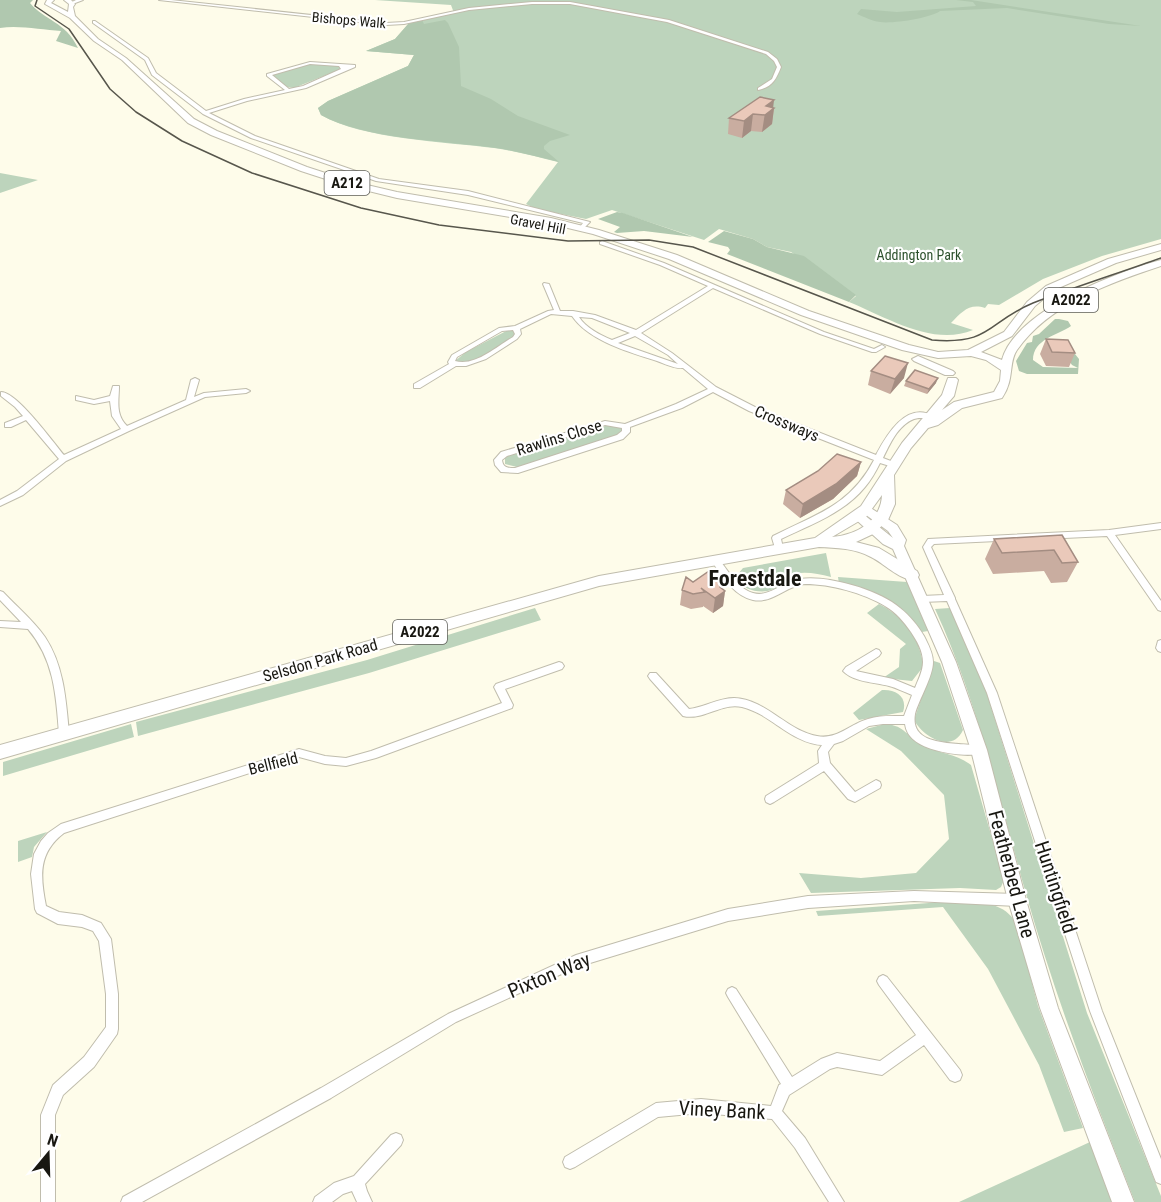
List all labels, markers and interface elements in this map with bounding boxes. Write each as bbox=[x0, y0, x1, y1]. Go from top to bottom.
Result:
street label: Bishops Walk bbox=[311, 9, 387, 31]
road number: A212 bbox=[324, 171, 370, 195]
street label: Gravel Hill bbox=[509, 211, 567, 237]
park label: Addington Park bbox=[877, 247, 962, 263]
road number: A2022 bbox=[1044, 288, 1098, 312]
street label: Crossways bbox=[752, 401, 822, 446]
street label: Rawlins Close bbox=[514, 416, 604, 459]
district label: Forestdale bbox=[709, 566, 801, 591]
road number: A2022 bbox=[393, 620, 447, 644]
street label: Selsdon Park Road bbox=[261, 635, 380, 686]
street label: Bellfield bbox=[246, 748, 300, 779]
street label: Featherbed Lane bbox=[983, 807, 1041, 941]
street label: Huntingfield bbox=[1030, 838, 1082, 936]
street label: Pixton Way bbox=[504, 947, 594, 1003]
street label: Viney Bank bbox=[678, 1096, 766, 1124]
north arrow bbox=[18, 1124, 78, 1184]
text: N bbox=[45, 1130, 60, 1151]

